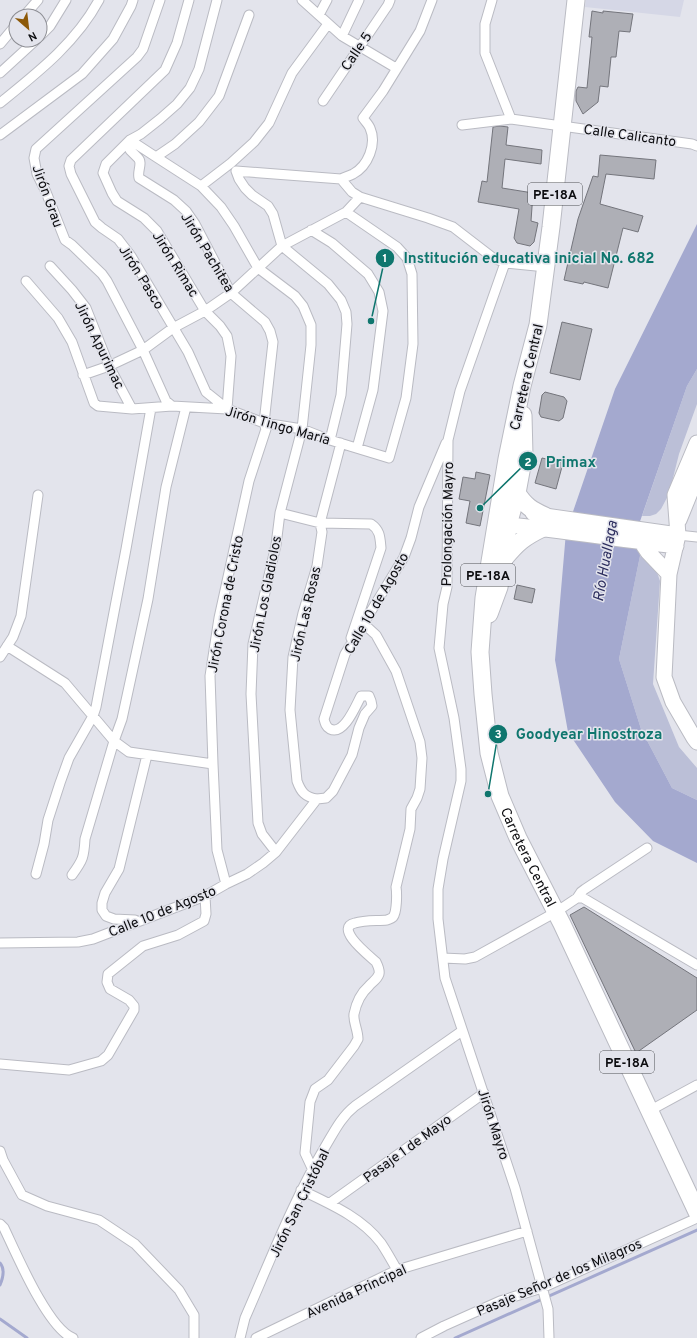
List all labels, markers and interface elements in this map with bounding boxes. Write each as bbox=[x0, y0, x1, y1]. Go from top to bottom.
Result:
north arrow bbox=[8, 8, 48, 48]
text: N bbox=[25, 28, 39, 44]
street label: Calle 5 bbox=[338, 29, 376, 75]
street label: Calle Calicanto bbox=[582, 122, 677, 151]
street label: Jirón Grau bbox=[27, 163, 66, 230]
road number: PE-18A bbox=[528, 183, 582, 205]
street label: Jirón Pachitea bbox=[176, 210, 237, 296]
street label: Jirón Rimac bbox=[148, 229, 202, 301]
street label: Jirón Pasco bbox=[114, 243, 167, 313]
callout: Institución educativa inicial No. 682 bbox=[375, 245, 662, 272]
text: Institución educativa inicial No. 682 bbox=[403, 250, 655, 269]
text: 1 bbox=[383, 251, 387, 267]
street label: Jirón Apurimac bbox=[70, 299, 127, 392]
street label: Carretera Central bbox=[507, 323, 548, 432]
street label: Jirón Tingo María bbox=[223, 403, 332, 450]
callout: Primax bbox=[518, 448, 604, 475]
text: Primax bbox=[546, 454, 596, 473]
text: 2 bbox=[524, 455, 532, 471]
street label: Prolongación Mayro bbox=[439, 461, 458, 587]
water label: Río Huallaga bbox=[590, 519, 623, 603]
street label: Jirón Corona de Cristo bbox=[205, 534, 248, 674]
street label: Jirón Los Gladiolos bbox=[247, 534, 286, 654]
street label: Calle 10 de Agosto bbox=[341, 550, 413, 658]
road number: PE-18A bbox=[461, 564, 515, 586]
street label: Jirón Las Rosas bbox=[287, 565, 326, 664]
callout: Goodyear Hinostroza bbox=[488, 721, 671, 748]
text: Goodyear Hinostroza bbox=[516, 726, 662, 745]
text: 3 bbox=[494, 727, 502, 743]
street label: Carretera Central bbox=[496, 805, 559, 910]
street label: Calle 10 de Agosto bbox=[106, 883, 219, 942]
road number: PE-18A bbox=[600, 1051, 654, 1073]
street label: Jirón Mayro bbox=[473, 1087, 512, 1162]
street label: Pasaje 1 de Mayo bbox=[360, 1111, 456, 1187]
street label: Jirón San Cristóbal bbox=[267, 1147, 334, 1261]
street label: Pasaje Señor de los Milagros bbox=[474, 1236, 645, 1321]
street label: Avenida Principal bbox=[304, 1262, 410, 1323]

